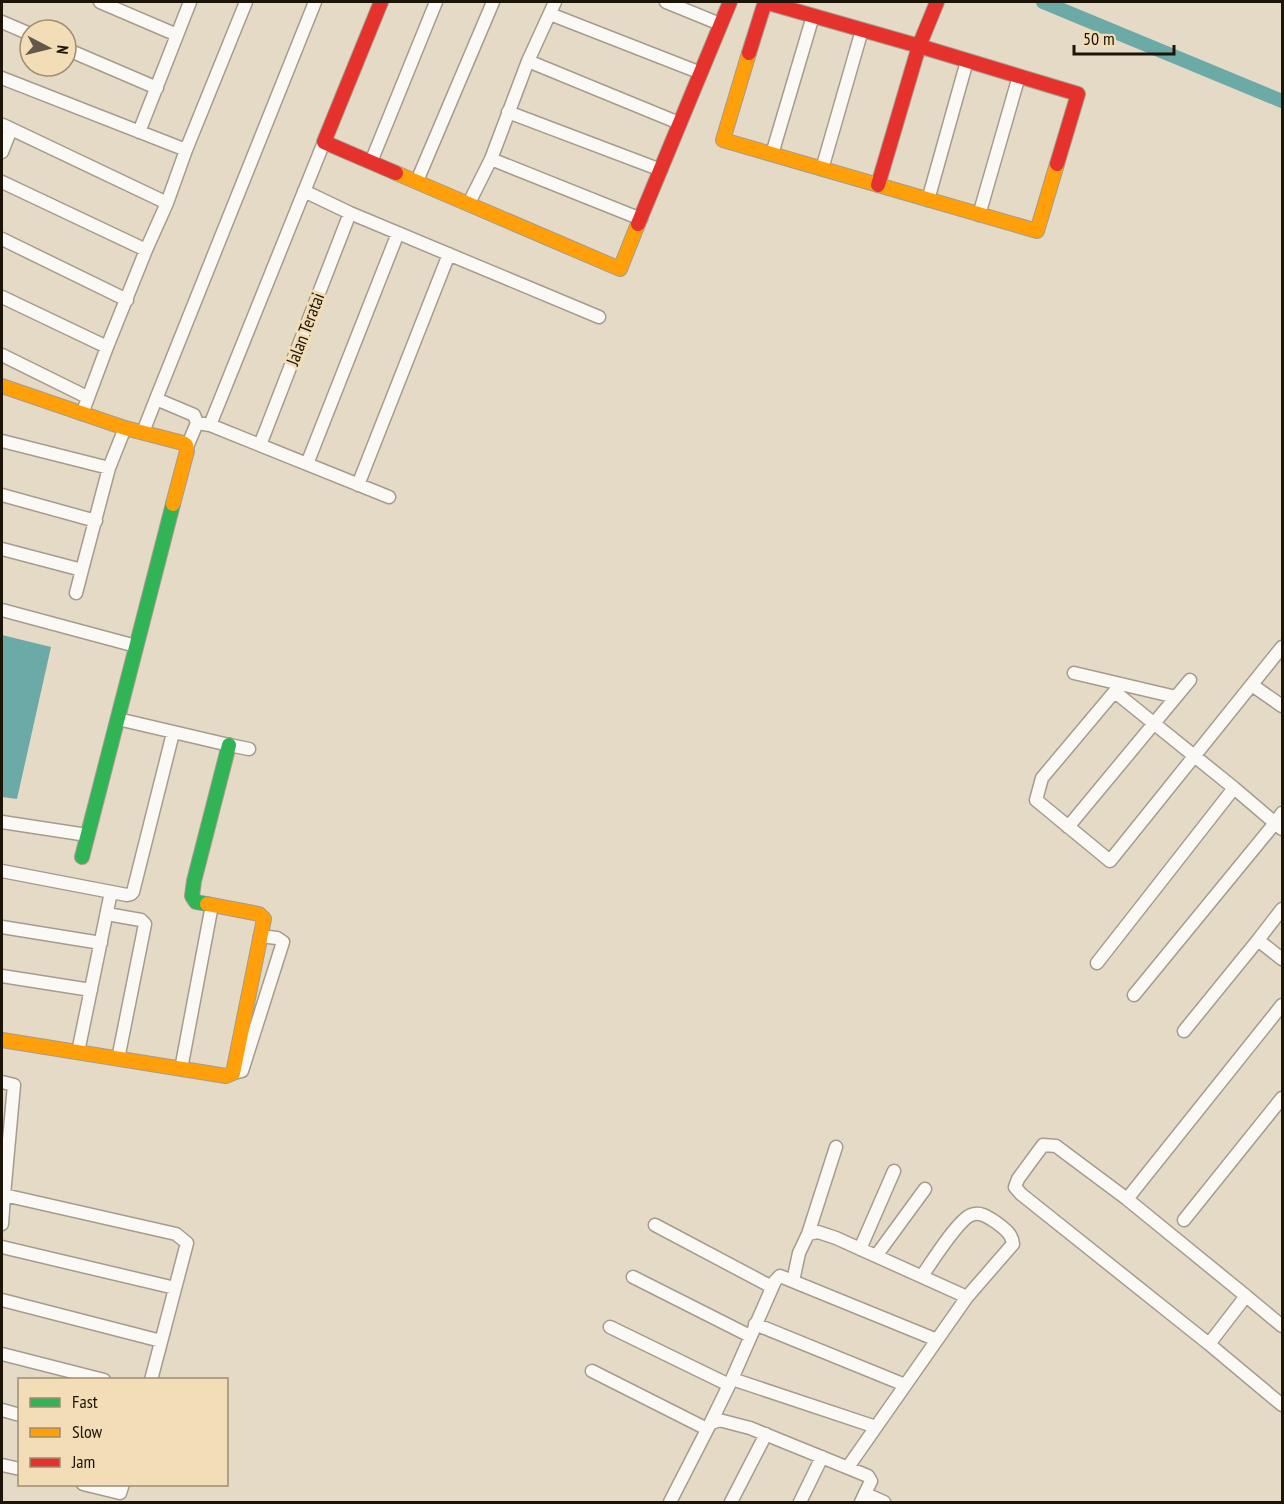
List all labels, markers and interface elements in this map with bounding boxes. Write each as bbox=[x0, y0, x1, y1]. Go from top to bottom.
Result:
north arrow bbox=[18, 18, 78, 78]
scale bar bbox=[1074, 18, 1174, 56]
text: 50 m bbox=[1083, 27, 1115, 50]
text: N bbox=[52, 44, 73, 55]
street label: Jalan Teratai bbox=[280, 289, 329, 370]
legend bbox=[18, 1378, 228, 1486]
text: Fast bbox=[72, 1390, 98, 1413]
text: Slow bbox=[72, 1420, 103, 1443]
text: Jam bbox=[71, 1450, 95, 1473]

